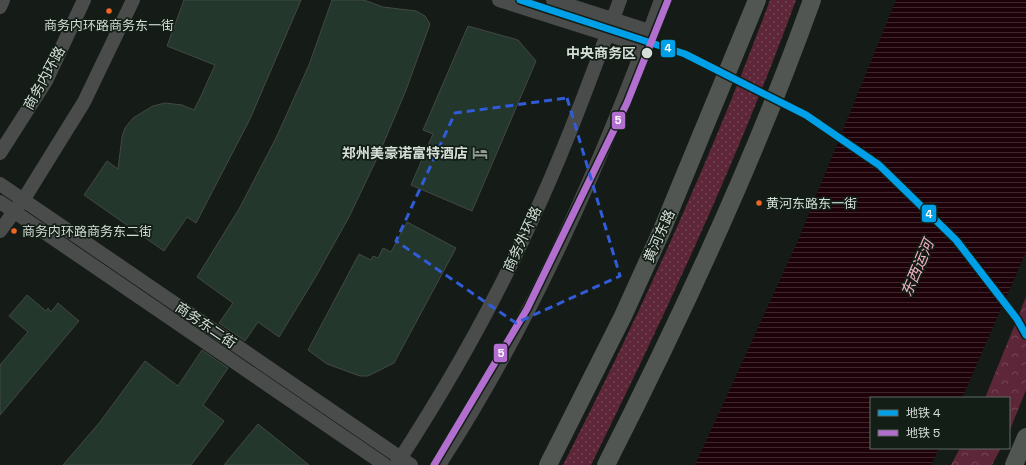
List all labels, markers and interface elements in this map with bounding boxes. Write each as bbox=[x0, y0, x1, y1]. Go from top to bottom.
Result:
marker: 商务内环路商务东一街 bbox=[104, 6, 114, 16]
place label: 商务内环路商务东一街 bbox=[44, 17, 174, 34]
line badge: 4 bbox=[660, 39, 676, 58]
text: 4 bbox=[665, 41, 672, 55]
street label: 商务内环路 bbox=[19, 43, 69, 113]
place label: 中央商务区 bbox=[566, 44, 636, 62]
marker: 中央商务区 bbox=[640, 46, 654, 60]
line badge: 5 bbox=[611, 111, 626, 130]
text: 5 bbox=[615, 113, 622, 127]
place label: 郑州美豪诺富特酒店 bbox=[342, 144, 468, 162]
hotel icon: 郑州美豪诺富特酒店 bbox=[471, 144, 489, 162]
place label: 黄河东路东一街 bbox=[766, 195, 857, 212]
marker: 黄河东路东一街 bbox=[754, 198, 764, 208]
street label: 商务外环路 bbox=[499, 203, 545, 275]
line badge: 4 bbox=[921, 204, 937, 223]
street label: 黄河东路 bbox=[639, 207, 679, 265]
text: 4 bbox=[926, 207, 933, 221]
place label: 商务内环路商务东二街 bbox=[22, 223, 152, 240]
marker: 商务内环路商务东二街 bbox=[9, 226, 19, 236]
water label: 东西运河 bbox=[897, 234, 939, 299]
street label: 商务东二街 bbox=[172, 298, 240, 352]
line badge: 5 bbox=[493, 343, 508, 363]
text: 5 bbox=[498, 346, 505, 360]
legend bbox=[870, 397, 1010, 449]
text: 地铁 4 bbox=[906, 405, 941, 421]
text: 地铁 5 bbox=[906, 425, 940, 441]

